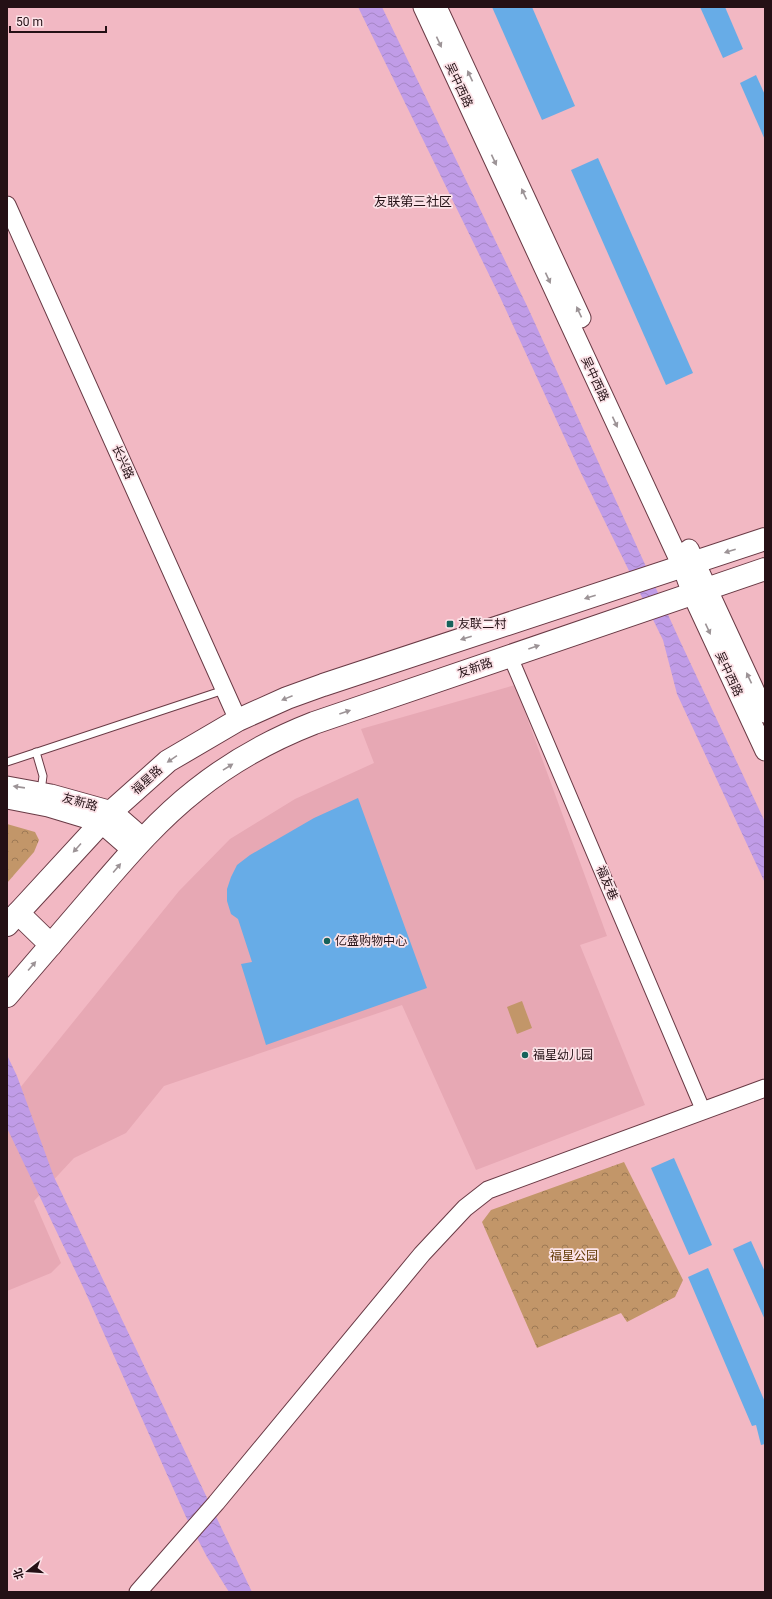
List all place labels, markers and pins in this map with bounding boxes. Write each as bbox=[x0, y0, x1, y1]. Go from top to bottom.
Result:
place label: 友联二村 bbox=[458, 617, 507, 631]
marker: 友联二村 bbox=[445, 619, 455, 629]
place label: 亿盛购物中心 bbox=[335, 934, 407, 948]
marker: 亿盛购物中心 bbox=[322, 936, 332, 946]
place label: 福星幼儿园 bbox=[533, 1048, 593, 1062]
marker: 福星幼儿园 bbox=[520, 1050, 530, 1060]

